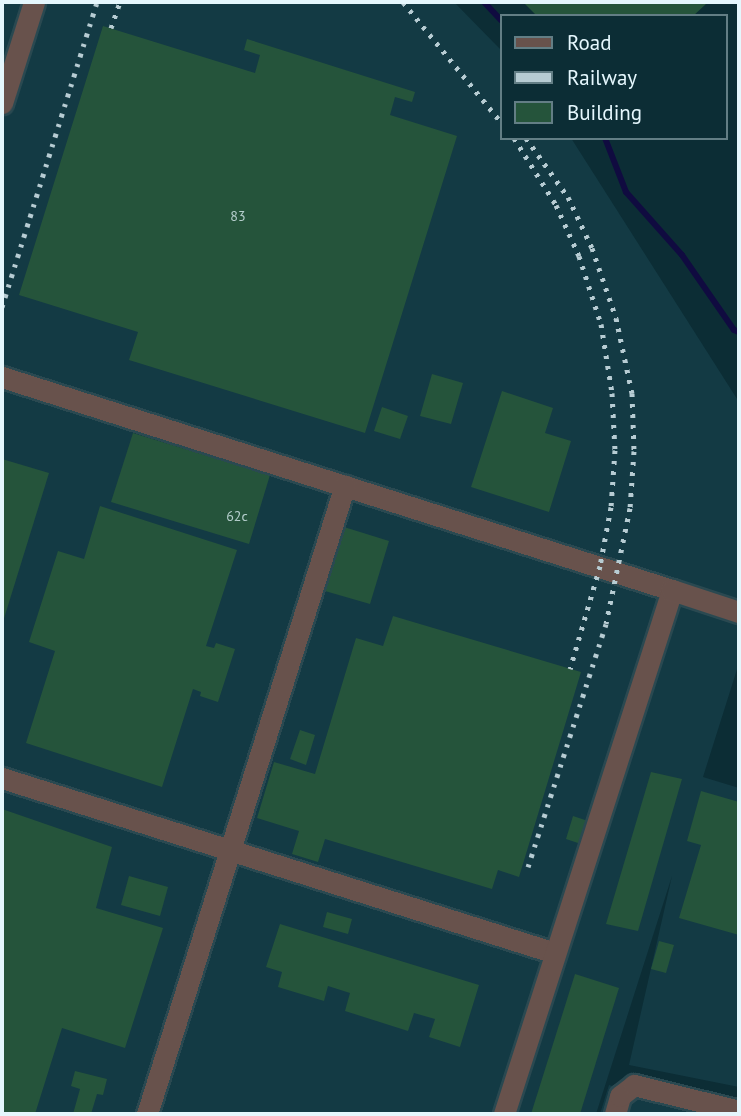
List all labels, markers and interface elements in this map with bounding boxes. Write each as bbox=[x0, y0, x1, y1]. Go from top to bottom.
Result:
legend bbox=[500, 14, 727, 140]
text: Road bbox=[567, 29, 611, 56]
text: Railway bbox=[567, 64, 637, 91]
text: Building bbox=[567, 99, 642, 126]
house number: 83 bbox=[230, 208, 246, 224]
house number: 62c bbox=[226, 508, 248, 524]

